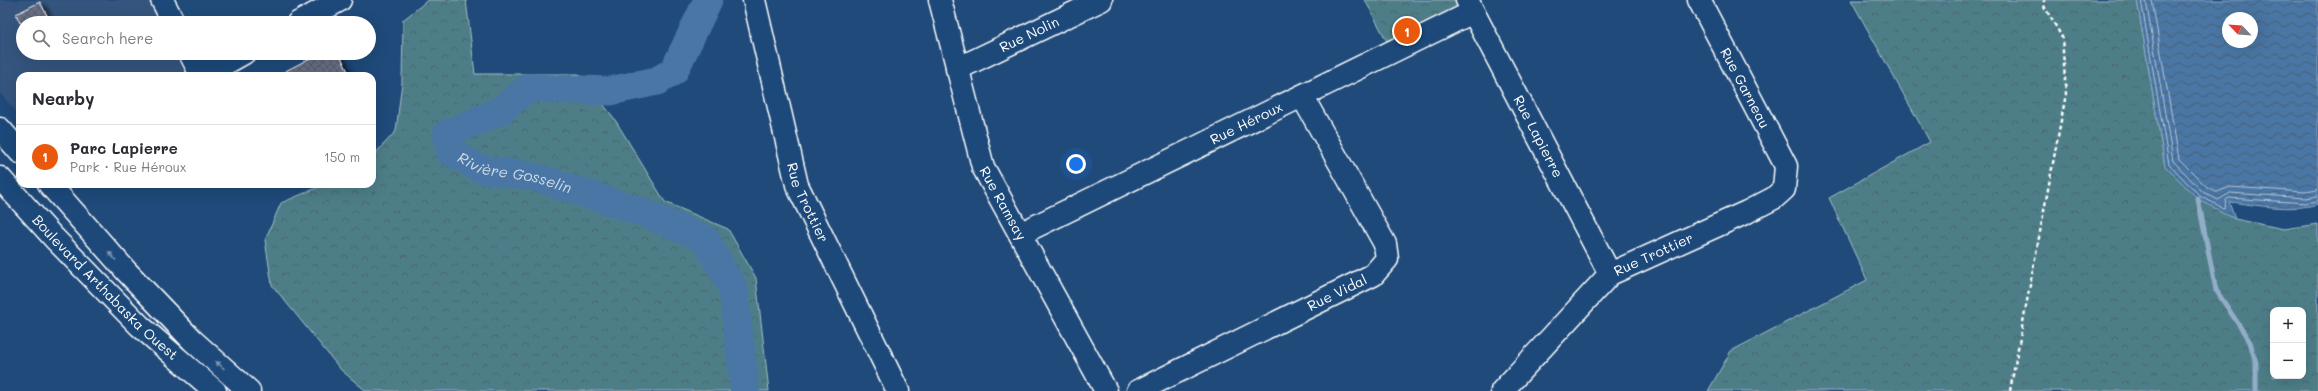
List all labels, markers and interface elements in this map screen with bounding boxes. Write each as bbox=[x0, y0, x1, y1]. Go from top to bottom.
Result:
street label: Rue Nolin bbox=[996, 12, 1062, 56]
north arrow bbox=[2222, 12, 2258, 48]
search box bbox=[16, 16, 376, 60]
pin: 1 bbox=[1394, 16, 1420, 46]
icon: search bbox=[30, 27, 52, 49]
text: Search here bbox=[62, 28, 153, 48]
street label: Rue Garneau bbox=[1716, 44, 1775, 131]
text: Nearby bbox=[32, 87, 94, 109]
street label: Rue Lapierre bbox=[1509, 92, 1568, 181]
street label: Rue Héroux bbox=[1207, 97, 1286, 148]
text: Parc Lapierre bbox=[70, 138, 178, 158]
water label: Rivière Gosselin bbox=[454, 147, 575, 197]
text: 1 bbox=[42, 148, 48, 165]
text: 150 m bbox=[324, 148, 360, 165]
your location bbox=[1066, 154, 1086, 174]
text: Park · Rue Héroux bbox=[70, 158, 186, 175]
street label: Rue Trottier bbox=[783, 161, 834, 245]
street label: Rue Ramsay bbox=[975, 163, 1031, 244]
street label: Boulevard Arthabaska Ouest bbox=[29, 211, 182, 364]
street label: Rue Trottier bbox=[1611, 228, 1696, 280]
one-way arrow bbox=[108, 250, 117, 261]
street label: Rue Vidal bbox=[1304, 270, 1370, 315]
map controls bbox=[2270, 307, 2306, 379]
button: + bbox=[2270, 307, 2306, 343]
button: − bbox=[2270, 343, 2306, 379]
one-way arrow bbox=[216, 361, 225, 370]

